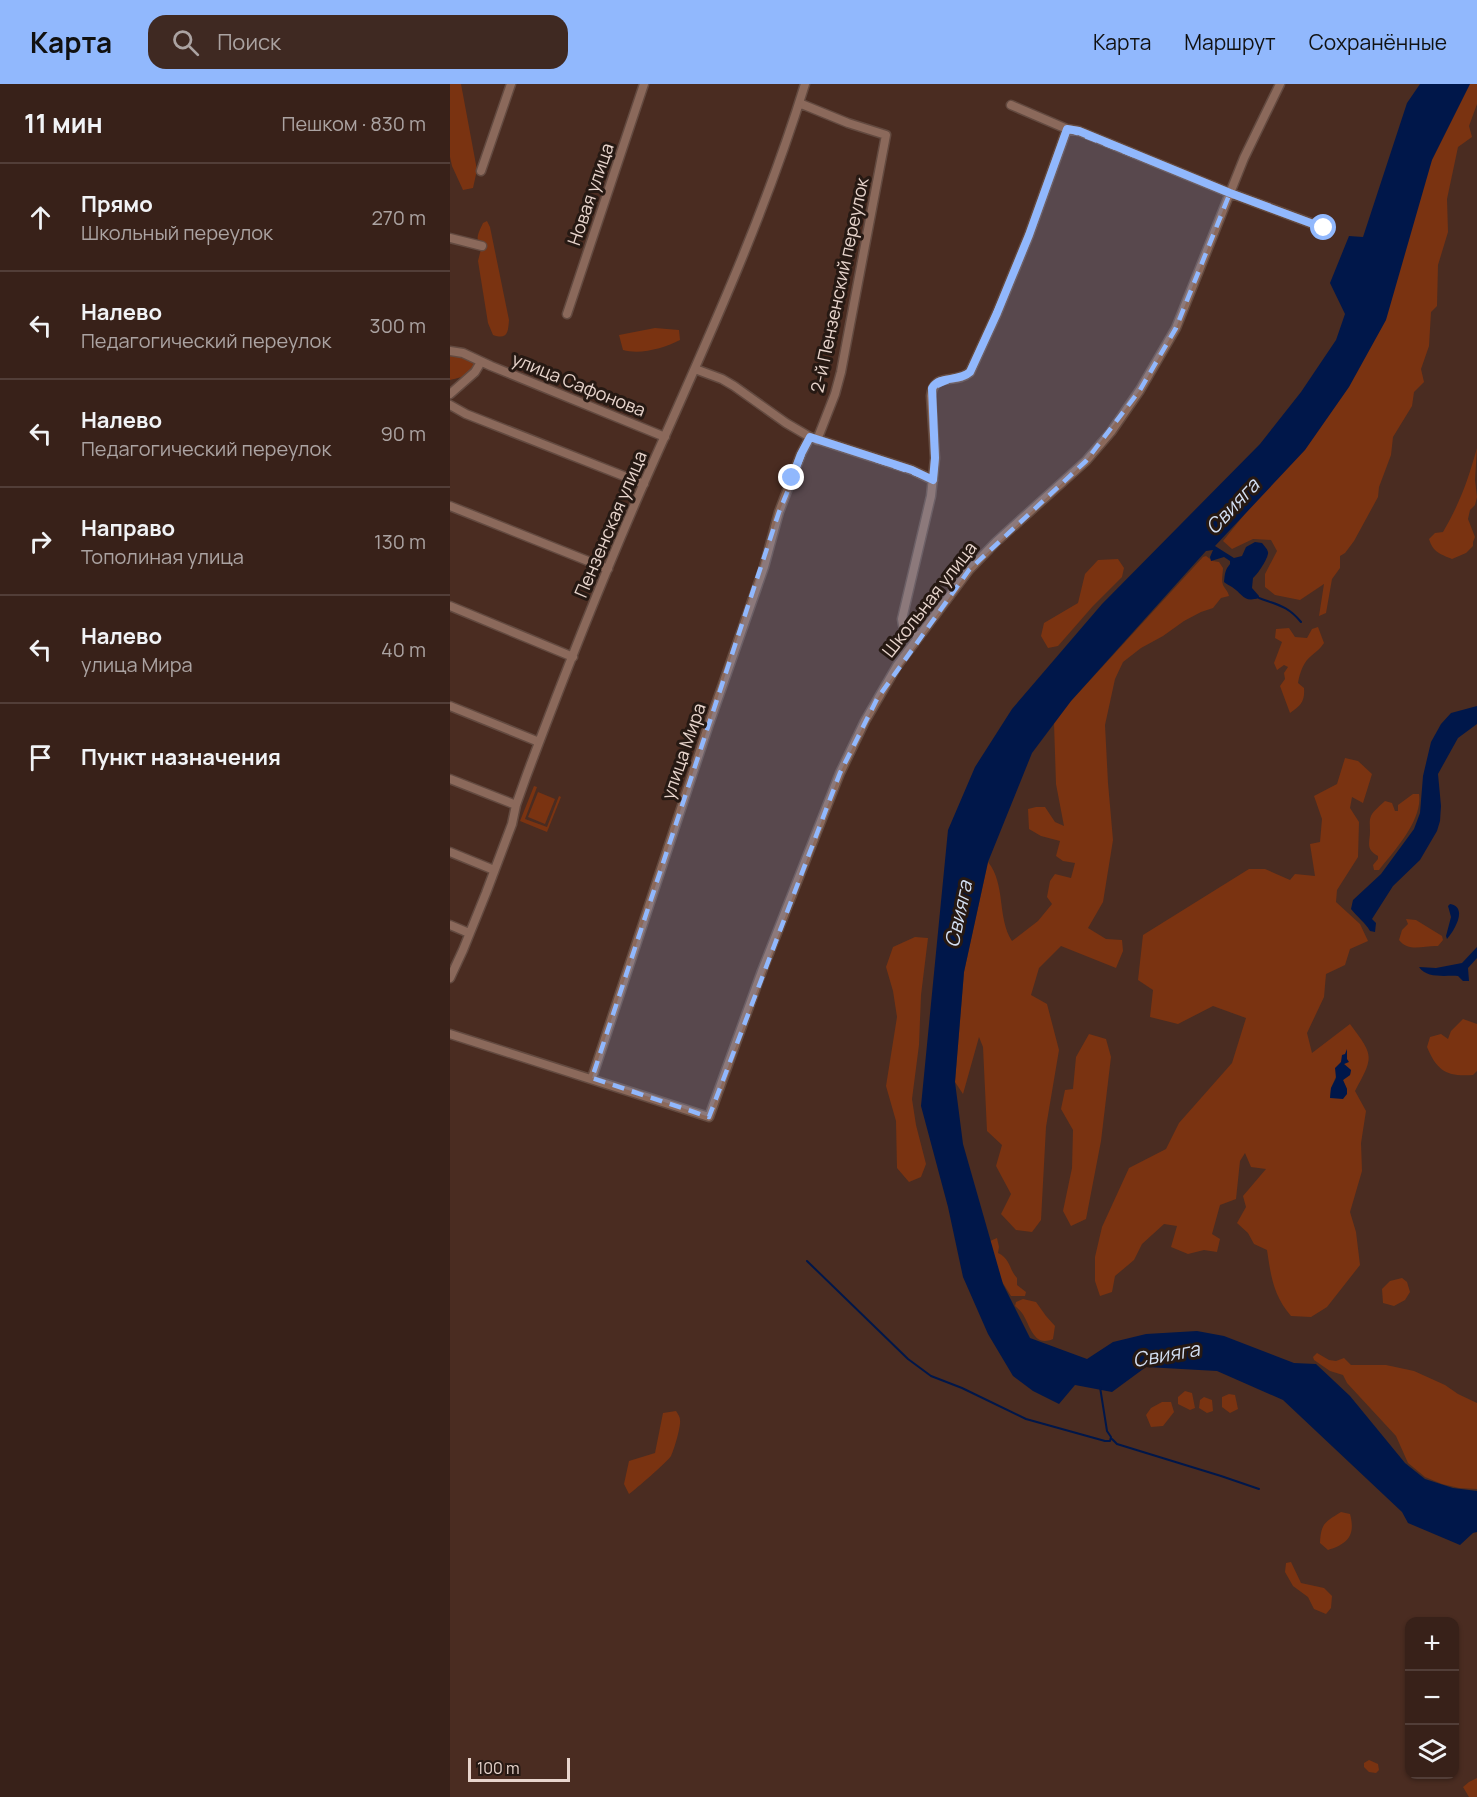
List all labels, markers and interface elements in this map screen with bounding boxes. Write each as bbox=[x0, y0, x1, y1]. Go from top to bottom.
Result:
search box bbox=[148, 15, 568, 69]
text: Карта bbox=[30, 23, 112, 61]
icon: search bbox=[169, 26, 202, 59]
text: Поиск bbox=[217, 27, 281, 57]
text: Карта bbox=[1093, 28, 1151, 56]
text: Маршрут bbox=[1184, 28, 1276, 56]
text: Сохранённые bbox=[1309, 28, 1447, 56]
text: 11 мин bbox=[24, 105, 103, 141]
text: Пешком · 830 m bbox=[282, 110, 426, 137]
street label: Новая улица bbox=[561, 140, 619, 248]
street label: 2-й Пензенский переулок bbox=[804, 174, 874, 395]
text: Прямо bbox=[81, 189, 153, 219]
icon: ahead bbox=[24, 201, 57, 234]
text: 270 m bbox=[371, 204, 426, 231]
route start bbox=[1310, 214, 1336, 240]
text: Школьный переулок bbox=[81, 219, 273, 246]
text: Налево bbox=[81, 297, 162, 327]
icon: left bbox=[24, 309, 57, 342]
text: 300 m bbox=[370, 312, 426, 339]
text: Педагогический переулок bbox=[81, 327, 331, 354]
street label: улица Сафонова bbox=[509, 346, 649, 422]
text: Налево bbox=[81, 405, 162, 435]
icon: left bbox=[24, 417, 57, 450]
text: 90 m bbox=[380, 420, 426, 447]
text: Педагогический переулок bbox=[81, 435, 331, 462]
street label: Пензенская улица bbox=[568, 447, 652, 601]
route end bbox=[778, 464, 804, 490]
water label: Свияга bbox=[1199, 471, 1265, 540]
text: Направо bbox=[81, 513, 175, 543]
icon: right bbox=[24, 525, 57, 558]
text: 130 m bbox=[374, 528, 426, 555]
street label: Школьная улица bbox=[876, 536, 982, 662]
text: Тополиная улица bbox=[81, 543, 244, 570]
text: Налево bbox=[81, 621, 162, 651]
icon: left bbox=[24, 633, 57, 666]
text: 40 m bbox=[381, 636, 426, 663]
text: улица Мира bbox=[81, 651, 193, 678]
street label: улица Мира bbox=[655, 700, 711, 802]
icon: arrive bbox=[24, 741, 57, 774]
text: Пункт назначения bbox=[81, 742, 281, 772]
water label: Свияга bbox=[938, 877, 978, 950]
water label: Свияга bbox=[1130, 1335, 1202, 1373]
map controls bbox=[1405, 1617, 1459, 1779]
button: + bbox=[1405, 1617, 1459, 1671]
button: − bbox=[1405, 1671, 1459, 1725]
button: layers bbox=[1405, 1725, 1459, 1779]
scale bar bbox=[468, 1755, 570, 1782]
text: 100 m bbox=[477, 1757, 520, 1779]

